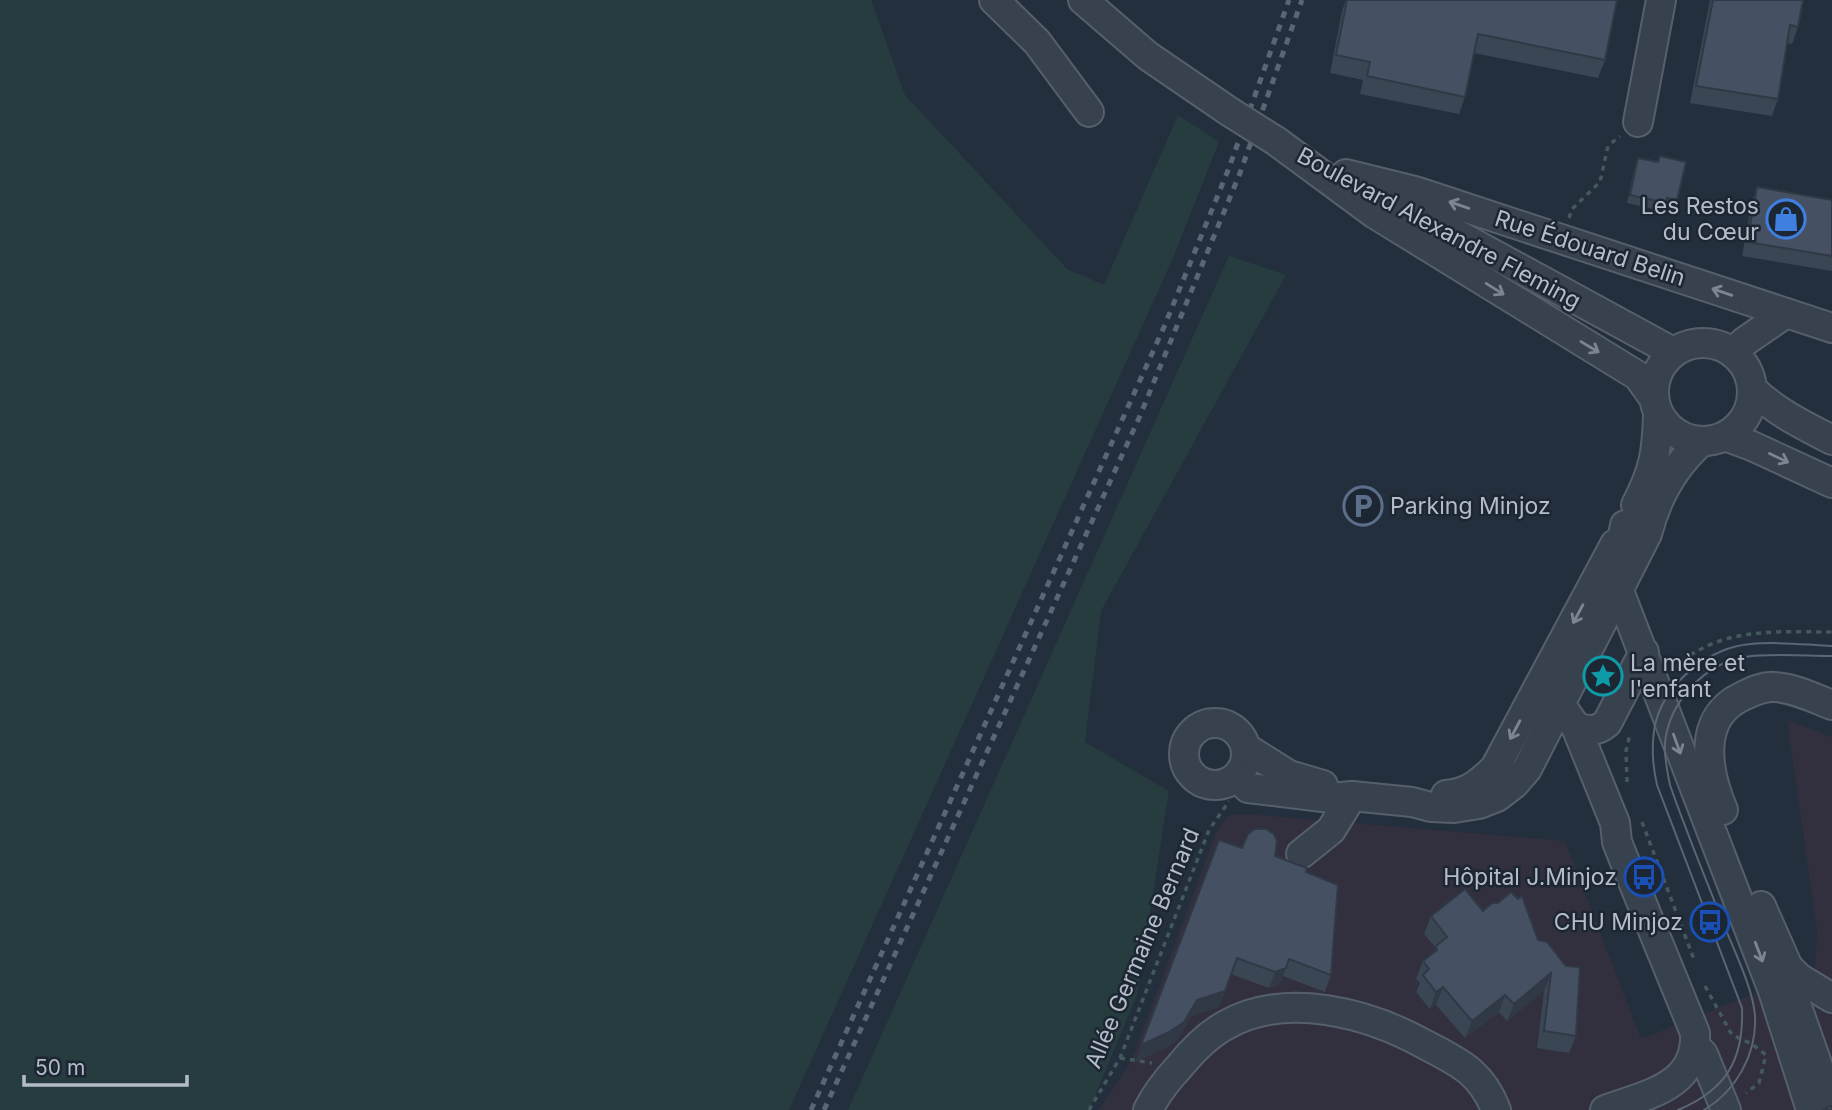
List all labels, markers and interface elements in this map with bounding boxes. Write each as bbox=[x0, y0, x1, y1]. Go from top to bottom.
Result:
street label: Boulevard Alexandre Fleming bbox=[1292, 141, 1586, 315]
place label: Les Restos du Cœur bbox=[1641, 192, 1759, 246]
one-way arrow bbox=[1448, 198, 1470, 211]
shop icon: Les Restos du Cœur bbox=[1765, 198, 1807, 240]
street label: Rue Édouard Belin bbox=[1491, 204, 1689, 292]
one-way arrow bbox=[1484, 283, 1504, 297]
one-way arrow bbox=[1711, 284, 1733, 297]
one-way arrow bbox=[1580, 340, 1600, 354]
one-way arrow bbox=[1768, 452, 1789, 466]
parking icon: Parking Minjoz bbox=[1342, 485, 1384, 527]
place label: Parking Minjoz bbox=[1390, 492, 1551, 520]
one-way arrow bbox=[1571, 603, 1585, 623]
place label: La mère et l'enfant bbox=[1630, 649, 1746, 703]
place icon: La mère et l'enfant bbox=[1582, 655, 1624, 697]
one-way arrow bbox=[1508, 719, 1522, 740]
one-way arrow bbox=[1672, 732, 1684, 754]
street label: Allée Germaine Bernard bbox=[1079, 824, 1205, 1072]
bus stop icon: Hôpital J.Minjoz bbox=[1623, 856, 1665, 898]
place label: Hôpital J.Minjoz bbox=[1443, 863, 1617, 891]
bus stop icon: CHU Minjoz bbox=[1689, 901, 1731, 943]
place label: CHU Minjoz bbox=[1554, 908, 1683, 936]
one-way arrow bbox=[1753, 941, 1766, 963]
scale bar bbox=[24, 1044, 187, 1088]
text: 50 m bbox=[35, 1055, 85, 1080]

